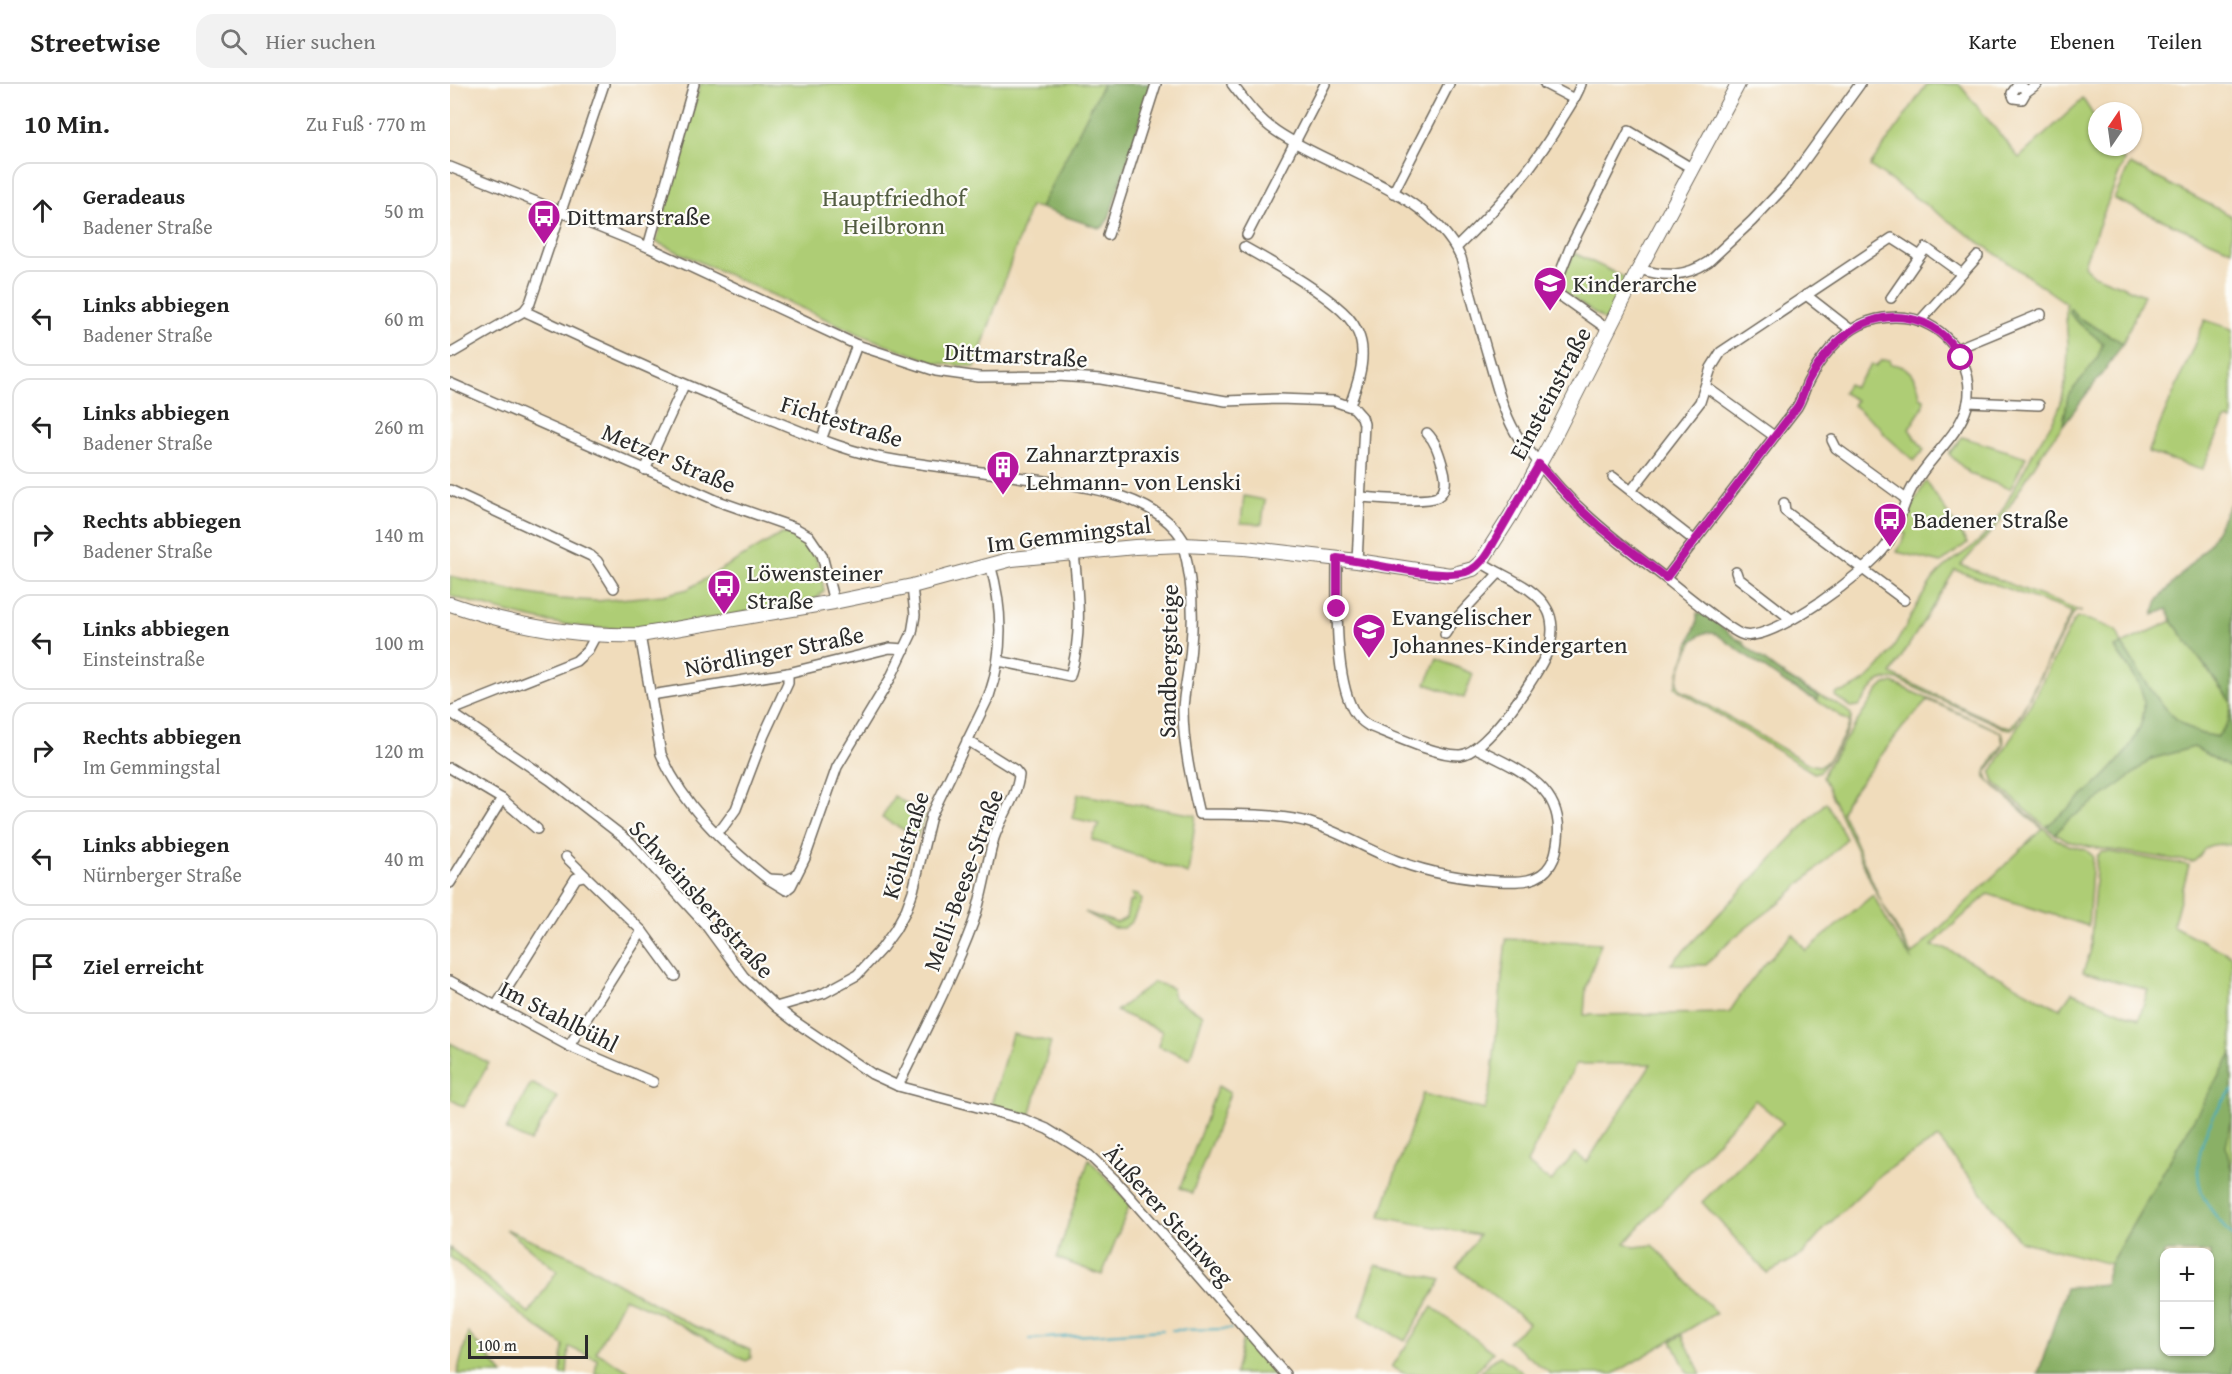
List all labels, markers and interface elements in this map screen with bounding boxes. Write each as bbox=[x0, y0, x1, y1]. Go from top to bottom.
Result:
search box bbox=[196, 14, 616, 68]
text: Streetwise bbox=[30, 21, 160, 62]
icon: search bbox=[217, 25, 250, 58]
text: Hier suchen bbox=[265, 25, 376, 57]
text: Karte bbox=[1969, 26, 2017, 57]
text: Ebenen bbox=[2050, 26, 2115, 57]
text: Teilen bbox=[2148, 26, 2202, 57]
north arrow bbox=[2088, 102, 2142, 156]
text: 10 Min. bbox=[24, 104, 110, 143]
text: Zu Fuß · 770 m bbox=[306, 109, 426, 138]
text: Geradeaus bbox=[83, 180, 185, 212]
park label: Hauptfriedhof Heilbronn bbox=[822, 180, 968, 243]
icon: ahead bbox=[26, 194, 59, 227]
text: 50 m bbox=[384, 196, 424, 225]
bus stop icon: Dittmarstraße bbox=[526, 198, 562, 245]
place label: Dittmarstraße bbox=[567, 199, 710, 234]
text: Badener Straße bbox=[83, 212, 213, 241]
school or university icon: Kinderarche bbox=[1532, 265, 1568, 312]
place label: Kinderarche bbox=[1573, 266, 1697, 301]
text: Links abbiegen bbox=[83, 288, 229, 320]
icon: left bbox=[26, 302, 59, 335]
text: 60 m bbox=[384, 304, 424, 333]
text: Badener Straße bbox=[83, 320, 213, 349]
street label: Einsteinstraße bbox=[1500, 320, 1600, 466]
street label: Dittmarstraße bbox=[943, 334, 1089, 376]
route start bbox=[1947, 344, 1973, 370]
street label: Fichtestraße bbox=[777, 386, 907, 456]
text: Links abbiegen bbox=[83, 396, 229, 428]
icon: left bbox=[26, 410, 59, 443]
text: 260 m bbox=[374, 412, 424, 441]
street label: Metzer Straße bbox=[596, 414, 742, 502]
text: Badener Straße bbox=[83, 428, 213, 457]
place label: Zahnarztpraxis Lehmann- von Lenski bbox=[1026, 436, 1241, 499]
building icon: Zahnarztpraxis Lehmann- von Lenski bbox=[985, 449, 1021, 496]
bus stop icon: Badener Straße bbox=[1872, 501, 1908, 548]
place label: Badener Straße bbox=[1913, 502, 2068, 537]
text: Rechts abbiegen bbox=[83, 504, 241, 536]
street label: Im Gemmingstal bbox=[985, 507, 1153, 561]
icon: right bbox=[26, 518, 59, 551]
text: 140 m bbox=[374, 520, 424, 549]
text: Badener Straße bbox=[83, 536, 213, 565]
place label: Löwensteiner Straße bbox=[747, 555, 883, 618]
bus stop icon: Löwensteiner Straße bbox=[706, 568, 742, 615]
street label: Sandbergsteige bbox=[1149, 584, 1187, 738]
route end bbox=[1323, 595, 1349, 621]
place label: Evangelischer Johannes-Kindergarten bbox=[1389, 599, 1628, 662]
text: Links abbiegen bbox=[83, 612, 229, 644]
school or university icon: Evangelischer Johannes-Kindergarten bbox=[1351, 612, 1387, 659]
street label: Nördlinger Straße bbox=[681, 616, 867, 686]
icon: left bbox=[26, 626, 59, 659]
text: 100 m bbox=[374, 628, 424, 657]
text: Einsteinstraße bbox=[83, 644, 205, 673]
text: Rechts abbiegen bbox=[83, 720, 241, 752]
icon: right bbox=[26, 734, 59, 767]
text: 120 m bbox=[374, 736, 424, 765]
text: Im Gemmingstal bbox=[83, 752, 221, 781]
street label: Melli-Beese-Straße bbox=[914, 784, 1012, 976]
street label: Köhlstraße bbox=[872, 787, 938, 903]
street label: Schweinsbergstraße bbox=[621, 812, 783, 986]
text: Links abbiegen bbox=[83, 828, 229, 860]
icon: left bbox=[26, 842, 59, 875]
text: 40 m bbox=[384, 844, 424, 873]
text: Nürnberger Straße bbox=[83, 860, 242, 889]
icon: arrive bbox=[26, 950, 59, 983]
text: Ziel erreicht bbox=[83, 950, 204, 982]
street label: Im Stahlbühl bbox=[493, 971, 625, 1061]
street label: Äußerer Steinweg bbox=[1096, 1136, 1242, 1294]
map controls bbox=[2160, 1248, 2214, 1356]
button: + bbox=[2160, 1248, 2214, 1302]
button: − bbox=[2160, 1302, 2214, 1356]
scale bar bbox=[468, 1332, 588, 1360]
text: 100 m bbox=[477, 1333, 517, 1357]

